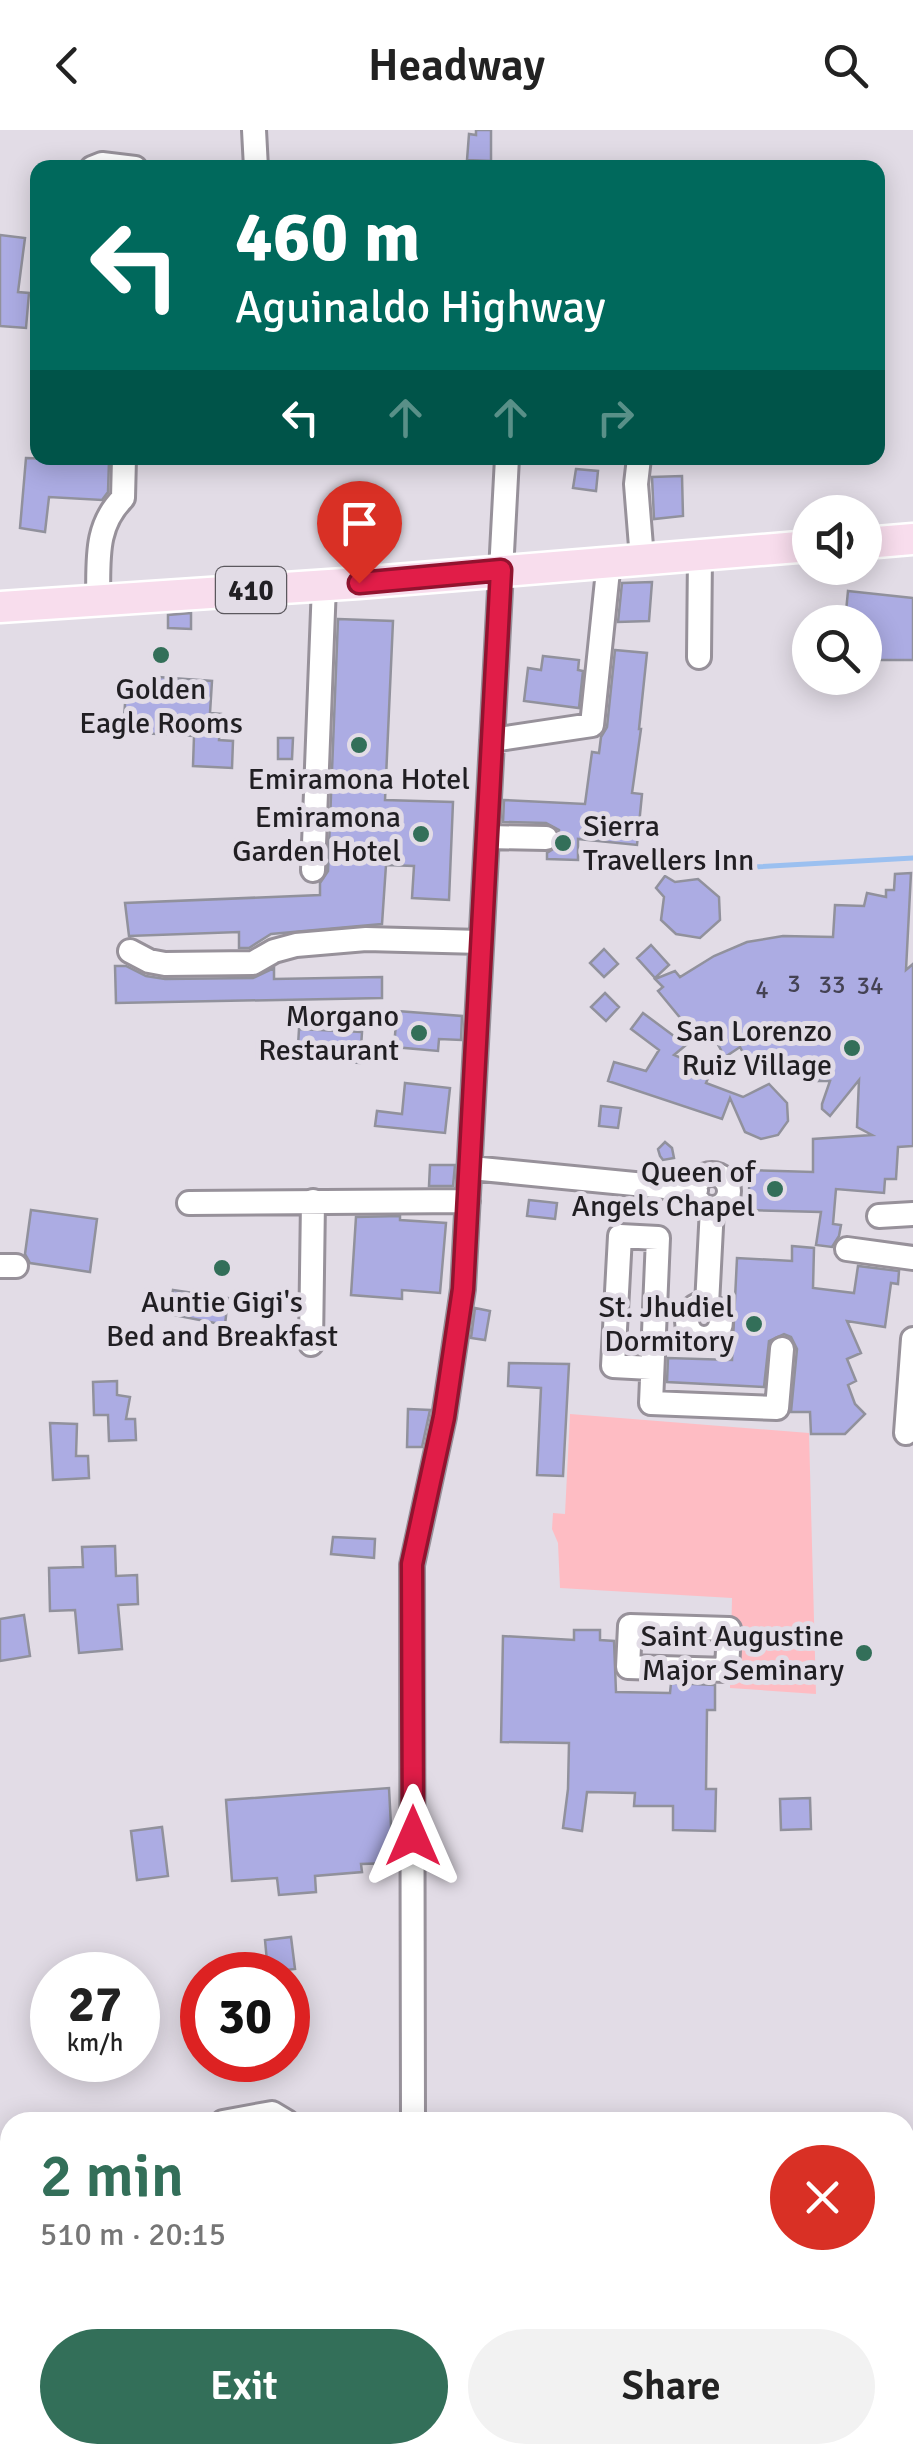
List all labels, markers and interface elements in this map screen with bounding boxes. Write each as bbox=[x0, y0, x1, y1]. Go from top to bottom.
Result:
icon: back bbox=[40, 38, 95, 93]
text: Headway bbox=[368, 38, 545, 93]
icon: search bbox=[818, 38, 873, 93]
text: 460 m bbox=[235, 194, 420, 280]
icon: left bbox=[70, 200, 200, 330]
text: Aguinaldo Highway bbox=[235, 280, 606, 335]
icon: left bbox=[273, 390, 328, 445]
icon: ahead bbox=[378, 390, 433, 445]
icon: ahead bbox=[483, 390, 538, 445]
icon: right bbox=[588, 390, 643, 445]
pin bbox=[317, 481, 402, 584]
map controls bbox=[792, 495, 882, 695]
button: sound bbox=[792, 495, 882, 585]
icon: arrive bbox=[332, 496, 387, 551]
road number: 410 bbox=[216, 567, 286, 613]
button: search bbox=[792, 605, 882, 695]
marker: Golden Eagle Rooms bbox=[150, 644, 172, 666]
place label: Golden Eagle Rooms bbox=[79, 671, 243, 742]
marker: Emiramona Hotel bbox=[348, 734, 370, 756]
place label: Emiramona Hotel bbox=[248, 761, 470, 798]
place label: Emiramona Garden Hotel bbox=[232, 799, 401, 870]
place label: Sierra Travellers Inn bbox=[583, 808, 754, 879]
marker: Emiramona Garden Hotel bbox=[410, 823, 432, 845]
marker: Sierra Travellers Inn bbox=[552, 832, 574, 854]
house number: 3 bbox=[787, 968, 801, 999]
house number: 33 bbox=[818, 969, 846, 1000]
house number: 34 bbox=[856, 970, 884, 1001]
house number: 4 bbox=[755, 974, 769, 1005]
place label: Morgano Restaurant bbox=[258, 998, 399, 1069]
place label: San Lorenzo Ruiz Village bbox=[676, 1013, 832, 1084]
marker: Morgano Restaurant bbox=[408, 1022, 430, 1044]
marker: San Lorenzo Ruiz Village bbox=[841, 1037, 863, 1059]
place label: Queen of Angels Chapel bbox=[572, 1154, 757, 1225]
marker: Queen of Angels Chapel bbox=[764, 1178, 786, 1200]
marker: Auntie Gigi's Bed and Breakfast bbox=[211, 1257, 233, 1279]
place label: Auntie Gigi's Bed and Breakfast bbox=[106, 1284, 338, 1355]
place label: St. Jhudiel Dormitory bbox=[598, 1289, 734, 1360]
marker: St. Jhudiel Dormitory bbox=[743, 1313, 765, 1335]
place label: Saint Augustine Major Seminary bbox=[640, 1618, 844, 1689]
marker: Saint Augustine Major Seminary bbox=[853, 1642, 875, 1664]
position arrow bbox=[361, 1784, 465, 1888]
speed limit sign: 30 bbox=[180, 1952, 310, 2082]
text: 27 bbox=[68, 1974, 122, 2036]
text: km/h bbox=[67, 2027, 123, 2058]
text: 2 min bbox=[40, 2140, 184, 2214]
button: close bbox=[770, 2145, 875, 2250]
text: 510 m · 20:15 bbox=[40, 2215, 226, 2254]
button: Exit bbox=[40, 2329, 448, 2444]
button: Share bbox=[468, 2329, 875, 2444]

